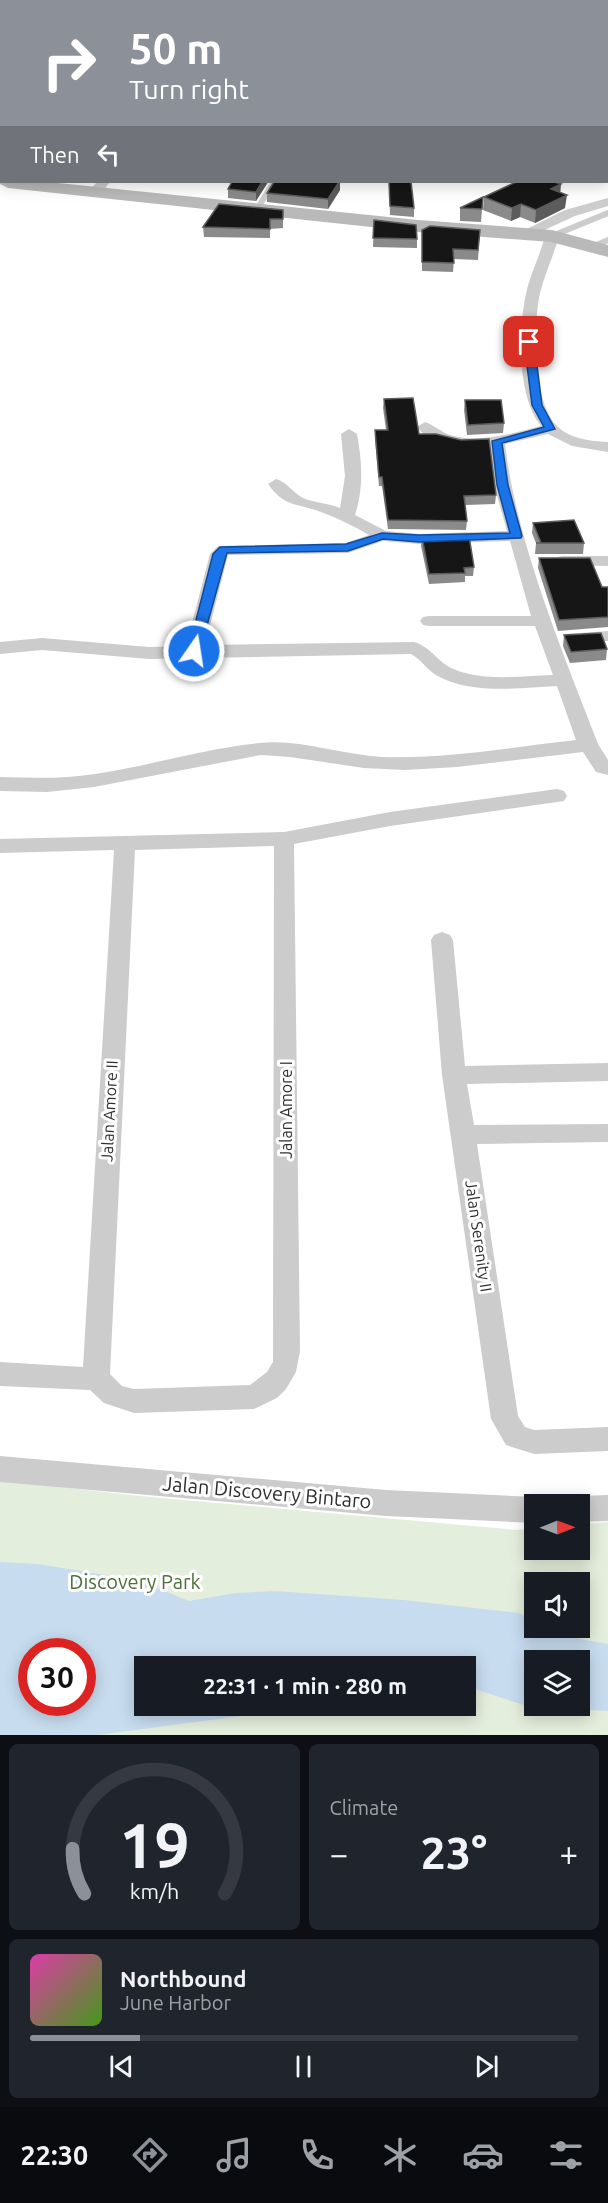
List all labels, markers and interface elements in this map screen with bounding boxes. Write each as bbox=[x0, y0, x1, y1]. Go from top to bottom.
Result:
icon: right bbox=[30, 24, 108, 102]
text: 50 m bbox=[129, 25, 223, 72]
text: Turn right bbox=[129, 74, 249, 104]
icon: left bbox=[92, 138, 125, 171]
text: Then bbox=[30, 142, 80, 167]
pin bbox=[503, 316, 554, 367]
icon: arrive bbox=[512, 325, 545, 358]
position arrow bbox=[162, 619, 226, 683]
street label: Jalan Amore II bbox=[97, 1060, 121, 1162]
street label: Jalan Amore I bbox=[277, 1061, 295, 1159]
street label: Jalan Serenity II bbox=[462, 1179, 496, 1293]
street label: Jalan Discovery Bintaro bbox=[162, 1471, 372, 1513]
north arrow bbox=[524, 1494, 590, 1560]
map controls bbox=[524, 1494, 590, 1716]
park label: Discovery Park bbox=[69, 1570, 201, 1593]
button: sound bbox=[524, 1572, 590, 1638]
speed limit sign: 30 bbox=[18, 1638, 96, 1716]
button: layers bbox=[524, 1650, 590, 1716]
text: 22:31 · 1 min · 280 m bbox=[203, 1673, 407, 1698]
text: Climate bbox=[330, 1796, 398, 1819]
text: 19 bbox=[119, 1810, 189, 1880]
text: 23° bbox=[420, 1827, 487, 1878]
text: − bbox=[330, 1835, 348, 1872]
text: + bbox=[559, 1835, 578, 1872]
text: km/h bbox=[129, 1879, 179, 1903]
text: Northbound bbox=[120, 1966, 246, 1991]
text: June Harbor bbox=[120, 1991, 231, 2014]
icon: previous bbox=[105, 2050, 138, 2083]
icon: pause bbox=[287, 2050, 320, 2083]
icon: next bbox=[470, 2050, 503, 2083]
icon: directions bbox=[129, 2134, 171, 2176]
icon: music bbox=[213, 2134, 255, 2176]
icon: phone bbox=[296, 2134, 338, 2176]
icon: climate bbox=[379, 2134, 421, 2176]
icon: car bbox=[462, 2134, 504, 2176]
icon: filters bbox=[545, 2134, 587, 2176]
text: 22:30 bbox=[21, 2140, 88, 2170]

